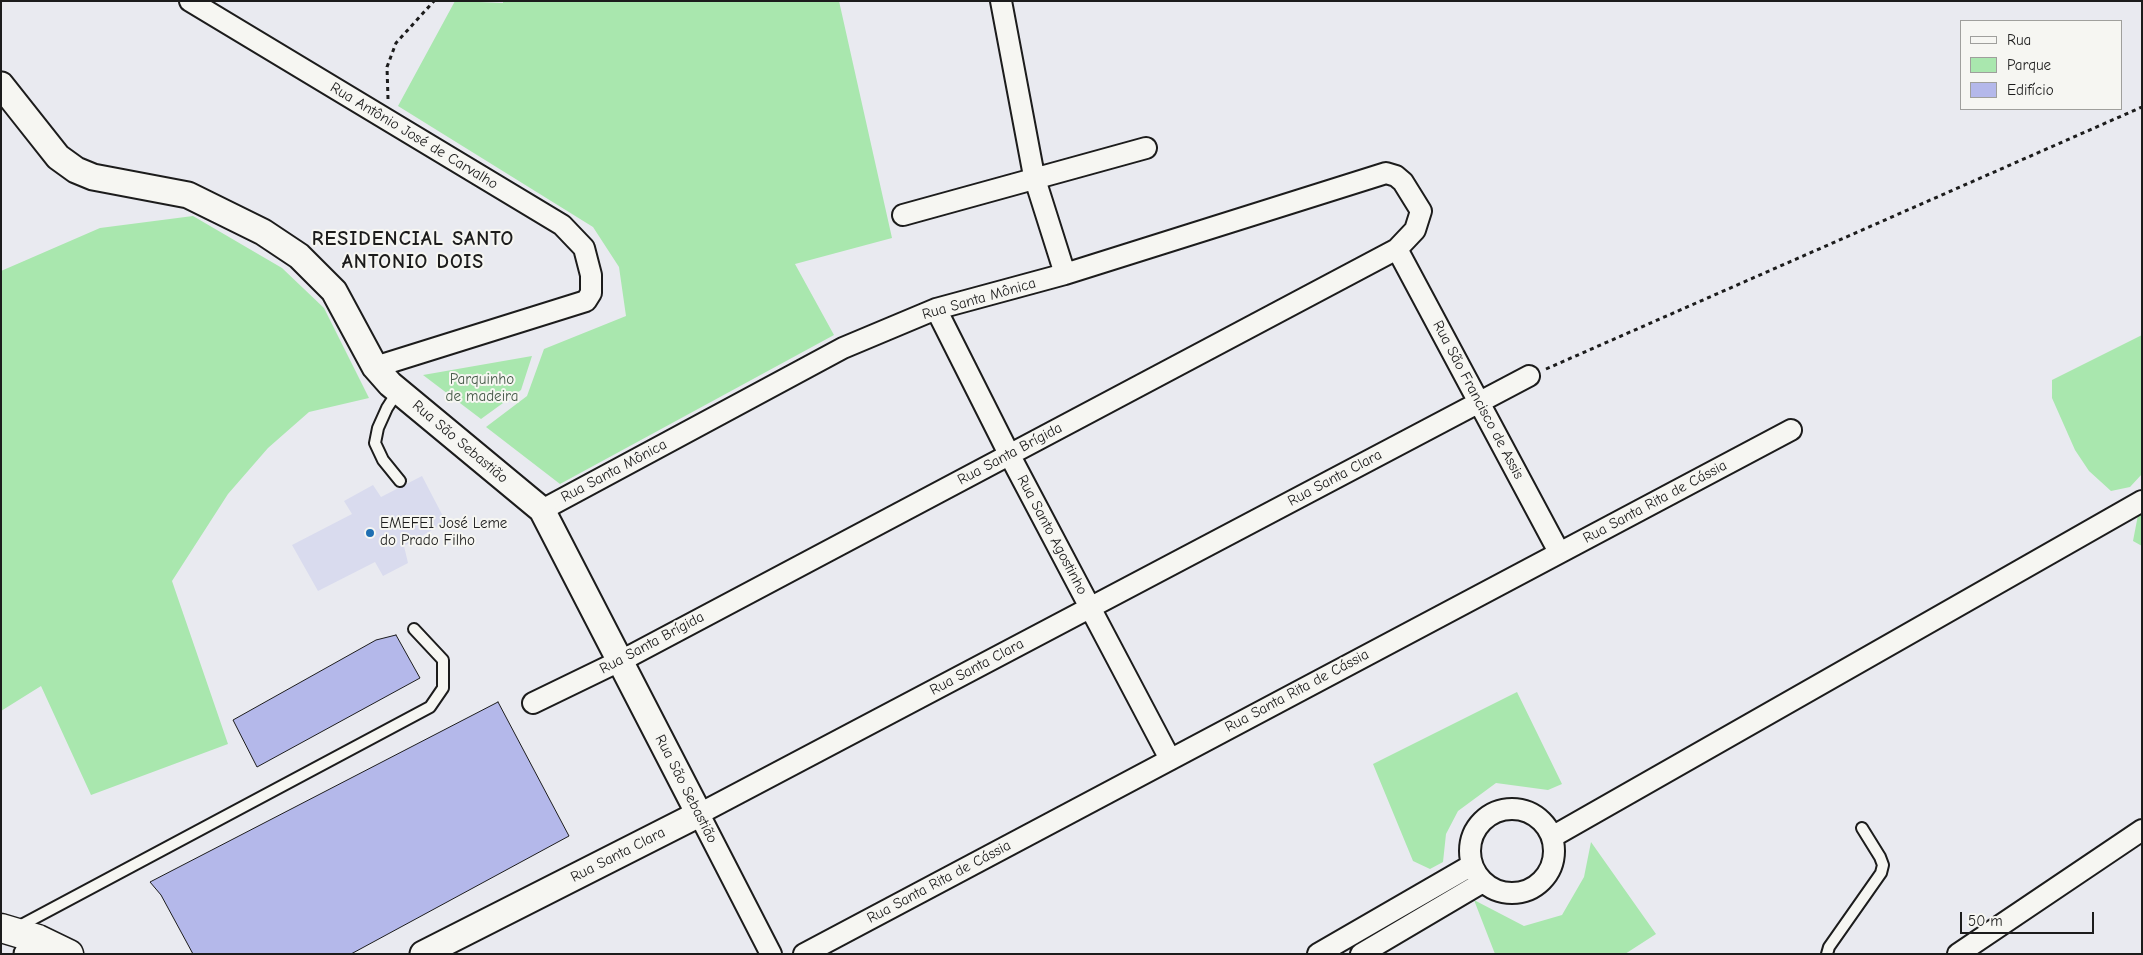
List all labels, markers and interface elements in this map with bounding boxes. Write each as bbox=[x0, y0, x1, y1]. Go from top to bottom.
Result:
legend bbox=[1960, 20, 2123, 110]
text: Rua bbox=[2007, 31, 2031, 49]
text: Parque bbox=[2007, 56, 2051, 74]
street label: Rua Antônio José de Carvalho bbox=[327, 79, 501, 193]
text: Edifício bbox=[2007, 81, 2054, 99]
district label: RESIDENCIAL SANTO ANTONIO DOIS bbox=[310, 227, 516, 274]
street label: Rua Santa Mônica bbox=[920, 274, 1038, 324]
street label: Rua São Francisco de Assis bbox=[1429, 318, 1527, 482]
park label: Parquinho de madeira bbox=[446, 371, 518, 406]
street label: Rua São Sebastião bbox=[408, 397, 512, 487]
street label: Rua Santa Brígida bbox=[955, 419, 1065, 489]
street label: Rua Santa Mônica bbox=[558, 435, 670, 507]
street label: Rua Santa Clara bbox=[1285, 446, 1385, 510]
street label: Rua Santa Rita de Cássia bbox=[1580, 456, 1730, 548]
street label: Rua Santo Agostinho bbox=[1013, 472, 1091, 598]
place label: EMEFEI José Leme do Prado Filho bbox=[380, 515, 507, 550]
marker: EMEFEI José Leme do Prado Filho bbox=[364, 527, 376, 539]
street label: Rua Santa Brígida bbox=[597, 608, 707, 678]
street label: Rua Santa Clara bbox=[927, 635, 1027, 699]
street label: Rua Santa Rita de Cássia bbox=[1222, 645, 1372, 737]
street label: Rua São Sebastião bbox=[651, 732, 721, 846]
street label: Rua Santa Clara bbox=[568, 823, 668, 887]
street label: Rua Santa Rita de Cássia bbox=[864, 836, 1014, 928]
scale bar bbox=[1963, 902, 2097, 934]
text: 50 m bbox=[1968, 912, 2003, 930]

